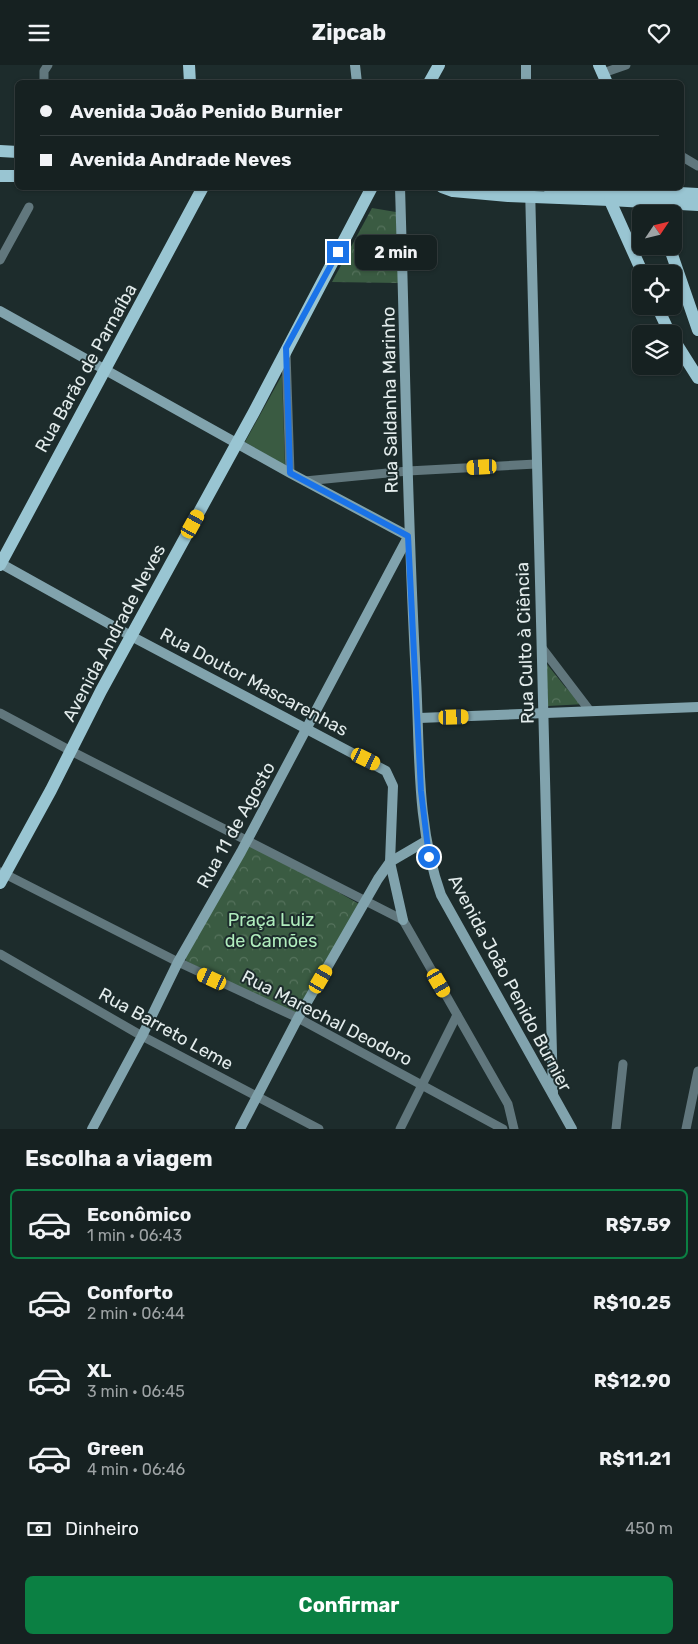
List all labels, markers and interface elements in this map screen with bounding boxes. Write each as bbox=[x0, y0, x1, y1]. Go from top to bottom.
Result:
icon: menu bbox=[25, 19, 53, 47]
text: Zipcab bbox=[312, 19, 386, 46]
icon: heart bbox=[645, 19, 673, 47]
text: Avenida João Penido Burnier bbox=[70, 100, 342, 123]
text: Avenida Andrade Neves bbox=[70, 148, 292, 171]
north arrow bbox=[632, 205, 682, 255]
map controls bbox=[632, 205, 682, 375]
callout: 2 min bbox=[356, 235, 438, 269]
route end bbox=[327, 241, 349, 263]
text: 2 min bbox=[374, 243, 418, 262]
button: locate bbox=[632, 265, 682, 315]
street label: Rua Barão de Parnaíba bbox=[30, 280, 142, 456]
street label: Rua Saldanha Marinho bbox=[377, 306, 403, 494]
button: layers bbox=[632, 325, 682, 375]
car bbox=[466, 459, 497, 475]
car bbox=[179, 507, 206, 541]
street label: Avenida Andrade Neves bbox=[58, 541, 170, 725]
street label: Rua Culto à Ciência bbox=[511, 562, 539, 724]
street label: Rua Doutor Mascarenhas bbox=[156, 623, 352, 741]
car bbox=[438, 709, 469, 725]
car bbox=[349, 746, 382, 772]
street label: Rua 11 de Agosto bbox=[192, 758, 280, 892]
route start bbox=[418, 846, 440, 868]
street label: Avenida João Penido Burnier bbox=[443, 871, 577, 1095]
park label: Praça Luiz de Camões bbox=[225, 909, 317, 952]
car bbox=[307, 962, 334, 996]
street label: Rua Marechal Deodoro bbox=[238, 965, 416, 1071]
car bbox=[195, 966, 228, 992]
car bbox=[425, 966, 452, 1000]
street label: Rua Barreto Leme bbox=[95, 983, 237, 1075]
text: Escolha a viagem bbox=[25, 1145, 213, 1172]
icon: car bbox=[27, 1202, 72, 1247]
text: Econômico bbox=[87, 1203, 191, 1226]
text: R$7.59 bbox=[606, 1213, 671, 1236]
text: 1 min · 06:43 bbox=[87, 1226, 182, 1245]
icon: car bbox=[27, 1280, 72, 1325]
text: Conforto bbox=[87, 1281, 173, 1304]
text: R$10.25 bbox=[593, 1291, 671, 1314]
text: 2 min · 06:44 bbox=[87, 1304, 185, 1323]
icon: car bbox=[27, 1358, 72, 1403]
text: XL bbox=[87, 1359, 111, 1382]
text: R$12.90 bbox=[594, 1369, 671, 1392]
text: 3 min · 06:45 bbox=[87, 1382, 185, 1401]
icon: car bbox=[27, 1436, 72, 1481]
text: Green bbox=[87, 1437, 144, 1460]
text: R$11.21 bbox=[599, 1447, 671, 1470]
text: 4 min · 06:46 bbox=[87, 1460, 185, 1479]
icon: cash bbox=[25, 1515, 53, 1543]
text: Dinheiro bbox=[65, 1517, 139, 1540]
text: 450 m bbox=[625, 1519, 673, 1538]
button: Confirmar bbox=[25, 1576, 673, 1634]

